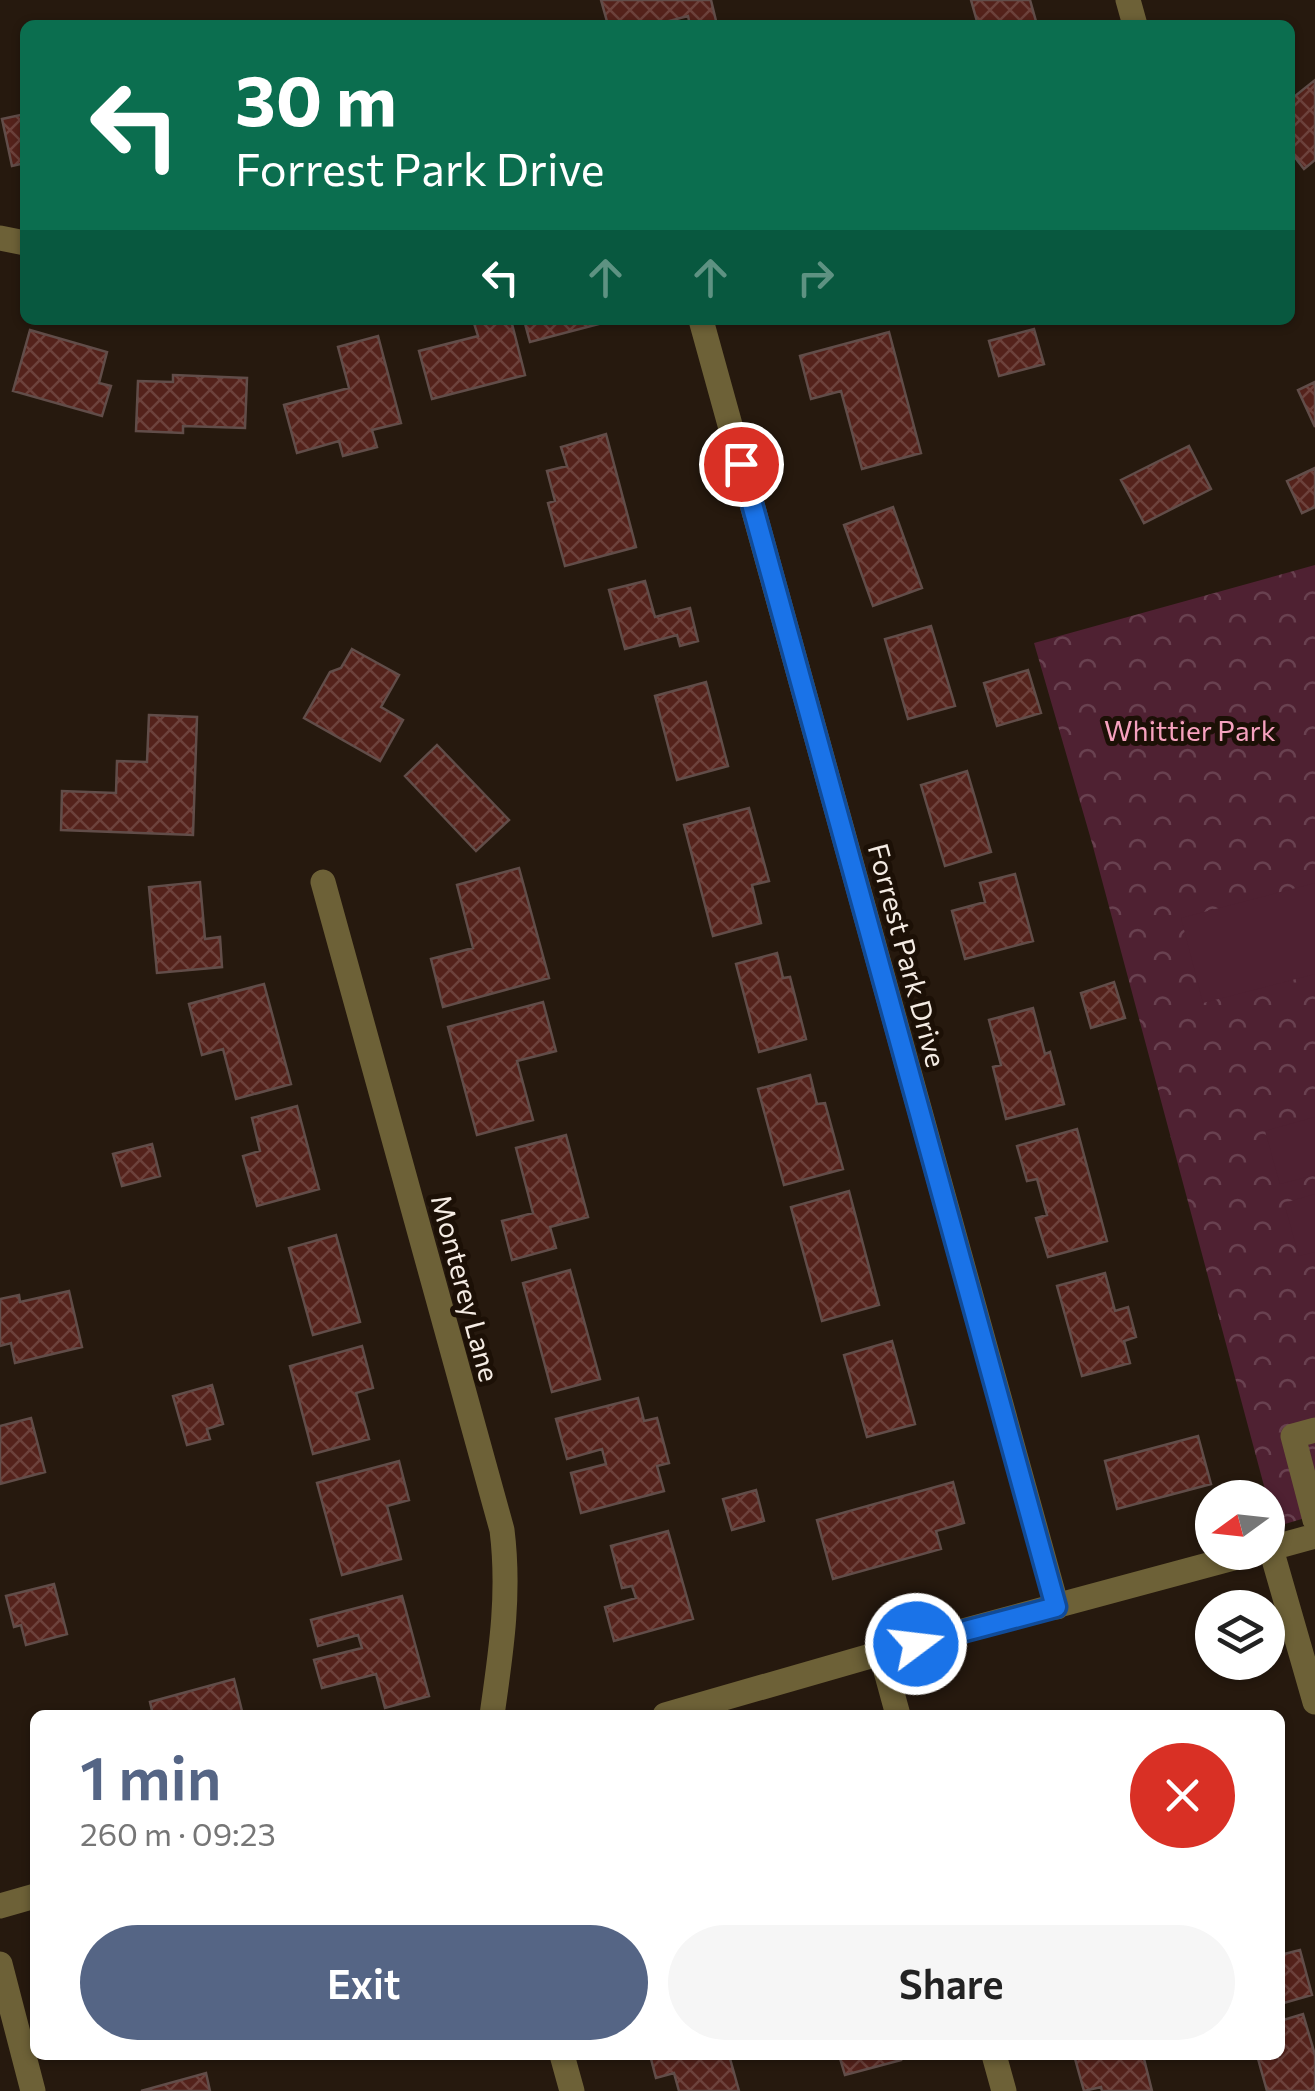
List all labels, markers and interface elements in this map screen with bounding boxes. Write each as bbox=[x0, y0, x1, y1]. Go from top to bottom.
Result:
text: 30 m bbox=[235, 55, 397, 140]
icon: left bbox=[70, 60, 200, 190]
text: Forrest Park Drive bbox=[235, 140, 605, 195]
icon: left bbox=[473, 250, 528, 305]
icon: ahead bbox=[578, 250, 633, 305]
icon: ahead bbox=[683, 250, 738, 305]
icon: right bbox=[788, 250, 843, 305]
pin bbox=[699, 422, 784, 507]
icon: arrive bbox=[714, 437, 769, 492]
park label: Whittier Park bbox=[1104, 713, 1276, 747]
street label: Forrest Park Drive bbox=[862, 840, 954, 1070]
street label: Monterey Lane bbox=[425, 1191, 507, 1385]
north arrow bbox=[1195, 1480, 1285, 1570]
map controls bbox=[1195, 1480, 1285, 1680]
button: layers bbox=[1195, 1590, 1285, 1680]
position arrow bbox=[864, 1592, 968, 1696]
text: 1 min bbox=[80, 1739, 221, 1812]
button: close bbox=[1130, 1743, 1235, 1848]
text: 260 m · 09:23 bbox=[80, 1813, 276, 1853]
button: Exit bbox=[80, 1925, 648, 2040]
button: Share bbox=[668, 1925, 1235, 2040]

